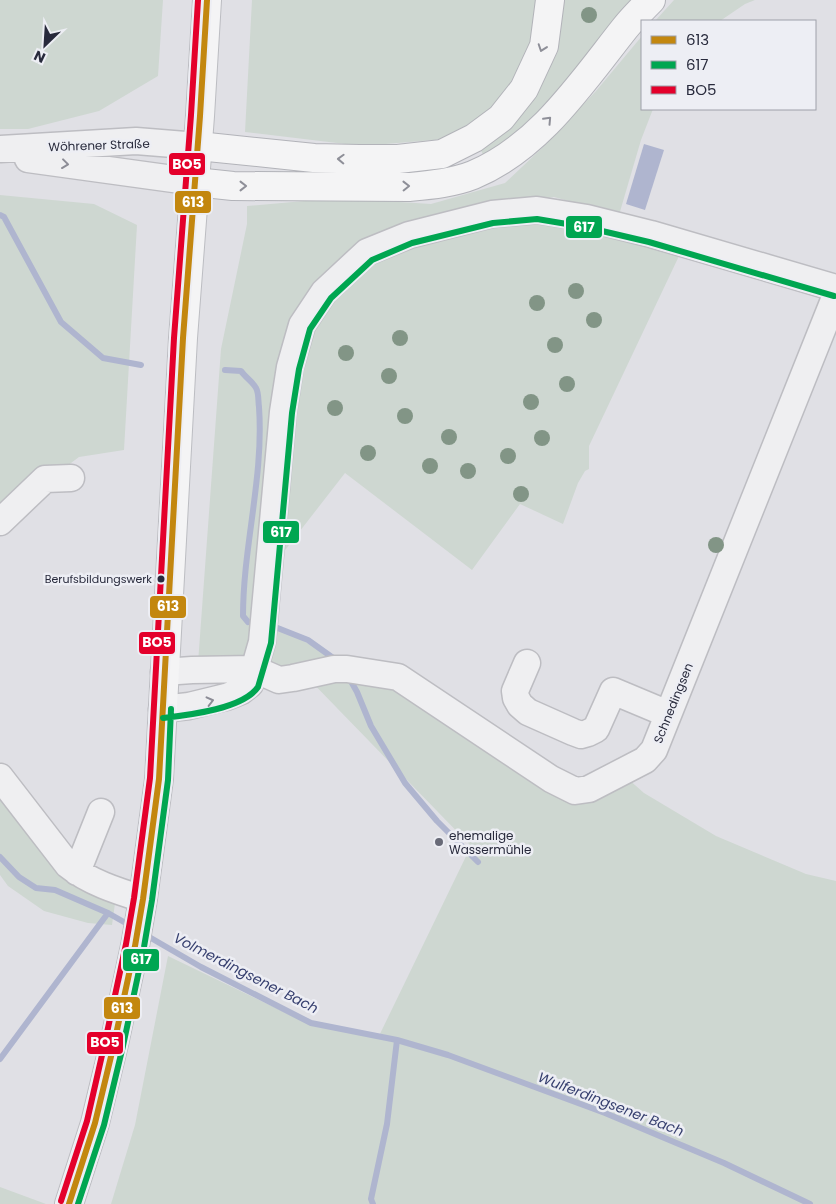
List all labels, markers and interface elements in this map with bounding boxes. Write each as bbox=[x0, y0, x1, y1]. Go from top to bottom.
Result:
north arrow bbox=[20, 20, 70, 70]
legend bbox=[641, 20, 816, 110]
text: 613 bbox=[686, 29, 709, 50]
one-way arrow bbox=[538, 43, 548, 52]
text: N bbox=[31, 45, 49, 68]
text: 617 bbox=[686, 54, 709, 75]
text: BO5 bbox=[686, 79, 716, 100]
one-way arrow bbox=[543, 116, 552, 125]
street label: Wöhrener Straße bbox=[48, 135, 150, 155]
line badge: BO5 bbox=[168, 152, 206, 176]
one-way arrow bbox=[337, 153, 345, 164]
text: BO5 bbox=[172, 154, 202, 174]
one-way arrow bbox=[62, 158, 70, 169]
one-way arrow bbox=[240, 181, 248, 191]
one-way arrow bbox=[402, 181, 410, 191]
line badge: 613 bbox=[174, 190, 212, 214]
text: 613 bbox=[182, 192, 204, 212]
line badge: 617 bbox=[565, 215, 603, 239]
text: 617 bbox=[573, 217, 595, 237]
line badge: 617 bbox=[262, 520, 300, 544]
text: 617 bbox=[270, 522, 292, 542]
place label: Berufsbildungswerk bbox=[45, 571, 152, 587]
marker: Berufsbildungswerk bbox=[156, 574, 166, 584]
line badge: 613 bbox=[149, 595, 187, 619]
text: 613 bbox=[157, 596, 179, 616]
line badge: BO5 bbox=[138, 631, 176, 655]
text: BO5 bbox=[142, 632, 172, 652]
street label: Schnedingsen bbox=[649, 660, 697, 746]
one-way arrow bbox=[206, 696, 215, 707]
place label: ehemalige Wassermühle bbox=[449, 827, 531, 858]
marker: ehemalige Wassermühle bbox=[433, 836, 445, 848]
water label: Volmerdingsener Bach bbox=[170, 928, 322, 1018]
line badge: 617 bbox=[122, 948, 160, 972]
text: 617 bbox=[130, 949, 152, 969]
line badge: 613 bbox=[103, 996, 141, 1020]
text: 613 bbox=[111, 998, 133, 1018]
line badge: BO5 bbox=[86, 1031, 124, 1055]
text: BO5 bbox=[90, 1032, 120, 1052]
water label: Wulferdingsener Bach bbox=[535, 1067, 687, 1141]

